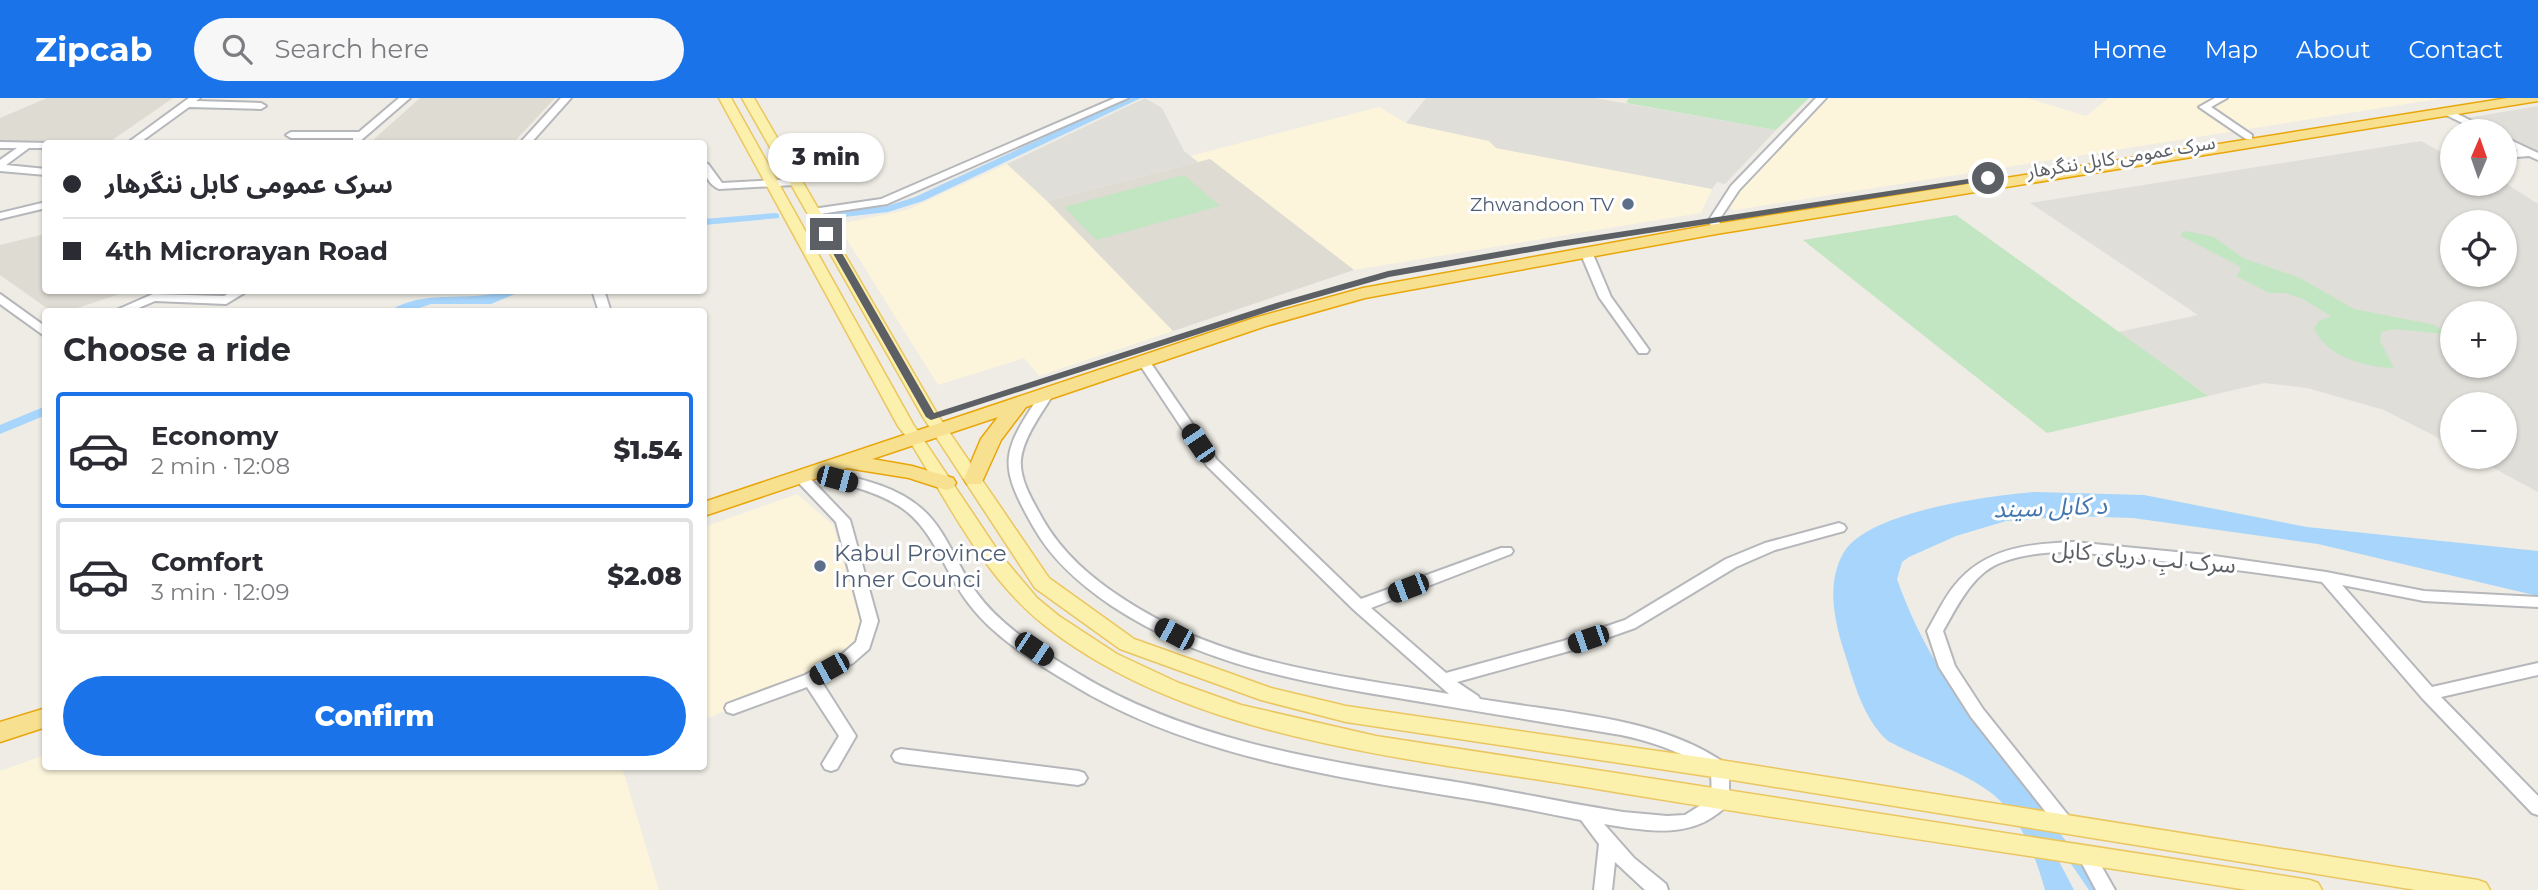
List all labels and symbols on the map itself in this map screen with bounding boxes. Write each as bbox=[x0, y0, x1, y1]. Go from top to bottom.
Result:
north arrow bbox=[2440, 119, 2516, 196]
street label: سرک عمومی کابل ننگرهار bbox=[2024, 131, 2217, 183]
callout: 3 min bbox=[768, 132, 884, 181]
route start bbox=[1972, 162, 2004, 194]
place label: Zhwandoon TV bbox=[1470, 193, 1615, 216]
marker: Zhwandoon TV bbox=[1620, 196, 1636, 212]
route end bbox=[810, 218, 842, 250]
car bbox=[1178, 420, 1219, 466]
car bbox=[814, 463, 861, 495]
water label: د کابل سيند bbox=[1993, 491, 2108, 523]
street label: سرک لبِ دریای کابل bbox=[2051, 535, 2237, 582]
place label: Kabul Province Inner Counci bbox=[834, 539, 1007, 593]
marker: Kabul Province Inner Counci bbox=[812, 558, 828, 574]
car bbox=[1385, 571, 1432, 605]
car bbox=[1151, 615, 1198, 653]
car bbox=[1565, 622, 1612, 656]
car bbox=[1011, 629, 1058, 669]
car bbox=[806, 650, 853, 688]

